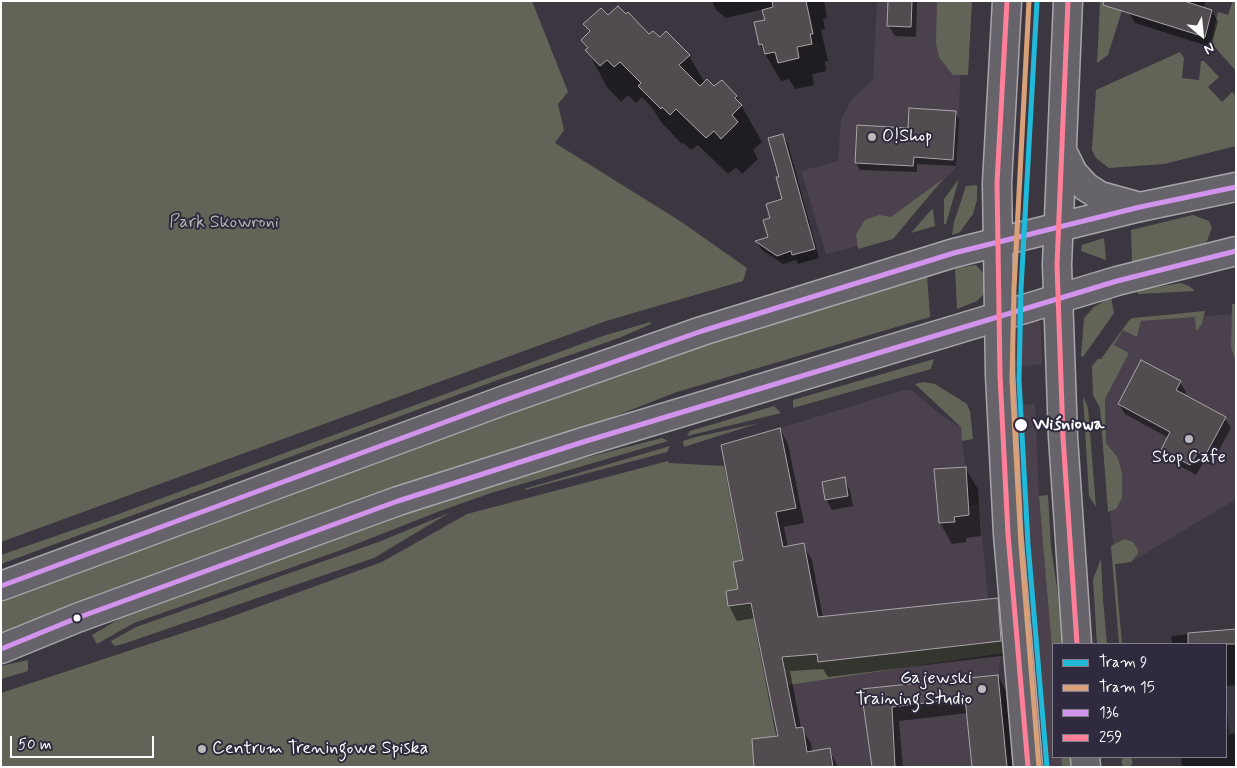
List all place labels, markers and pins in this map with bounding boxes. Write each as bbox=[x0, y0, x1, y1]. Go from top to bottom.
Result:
place label: O!Shop bbox=[882, 126, 932, 148]
marker: O!Shop bbox=[866, 131, 878, 143]
place label: Wiśniowa bbox=[1033, 414, 1104, 436]
marker: Wiśniowa bbox=[1013, 417, 1029, 433]
marker: Stop Cafe bbox=[1183, 433, 1195, 445]
place label: Stop Cafe bbox=[1152, 447, 1226, 469]
unlabelled marker bbox=[72, 613, 82, 623]
place label: Gajewski Training Studio bbox=[855, 668, 972, 711]
marker: Gajewski Training Studio bbox=[976, 683, 988, 695]
place label: Centrum Treningowe Spiska bbox=[212, 738, 428, 760]
marker: Centrum Treningowe Spiska bbox=[196, 743, 208, 755]

